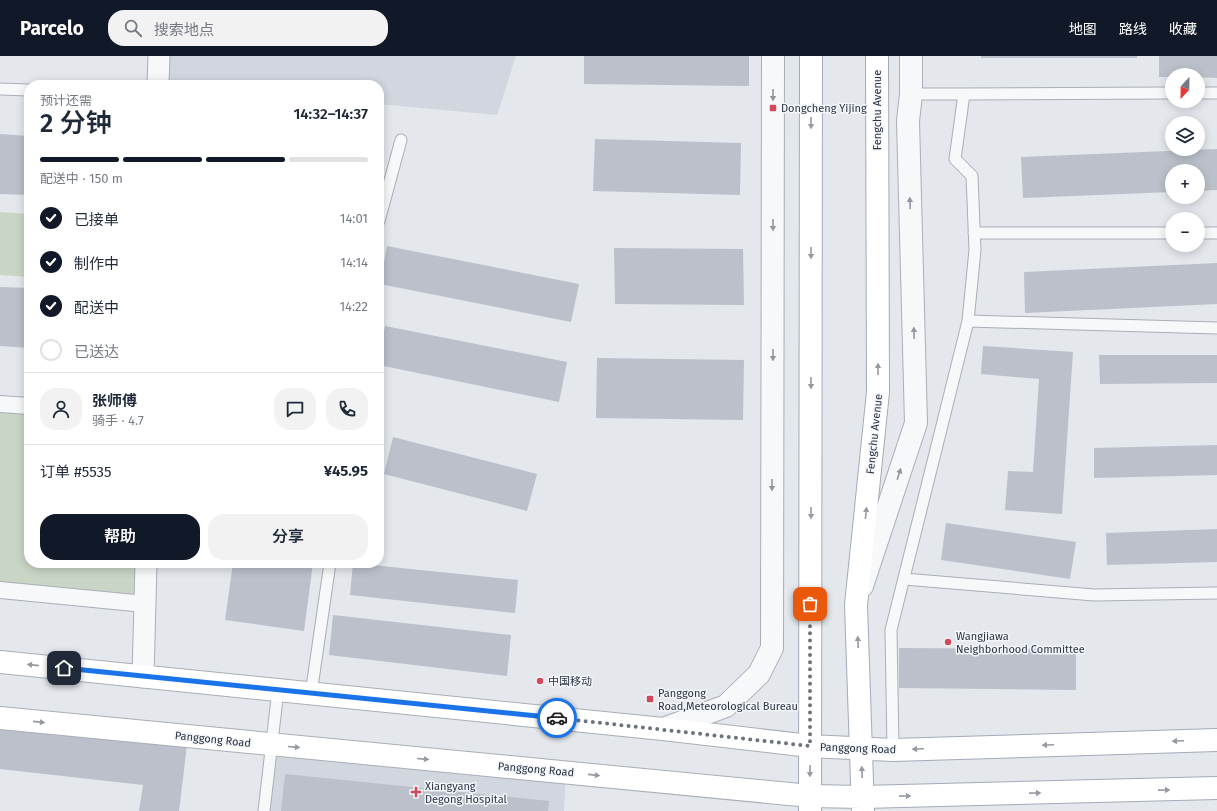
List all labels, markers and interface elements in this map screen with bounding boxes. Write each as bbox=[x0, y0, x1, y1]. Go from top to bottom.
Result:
search box bbox=[108, 10, 388, 46]
text: Parcelo bbox=[20, 17, 84, 40]
icon: search bbox=[122, 17, 144, 39]
text: 搜索地点 bbox=[154, 21, 214, 39]
text: 地图 bbox=[1069, 21, 1097, 38]
text: 路线 bbox=[1119, 21, 1147, 38]
text: 收藏 bbox=[1169, 21, 1197, 38]
north arrow bbox=[1165, 68, 1205, 108]
map controls bbox=[1165, 68, 1205, 252]
street label: Fengchu Avenue bbox=[871, 70, 884, 150]
one-way arrow bbox=[770, 89, 776, 102]
text: 预计还需 bbox=[40, 93, 92, 108]
place label: Dongcheng Yijing bbox=[781, 102, 867, 115]
marker: Dongcheng Yijing bbox=[768, 103, 778, 113]
text: 14:32–14:37 bbox=[293, 105, 368, 123]
text: 2 分钟 bbox=[40, 108, 112, 139]
button: layers bbox=[1165, 116, 1205, 156]
one-way arrow bbox=[808, 117, 814, 130]
button: + bbox=[1165, 164, 1205, 204]
text: 配送中 · 150 m bbox=[40, 171, 123, 186]
one-way arrow bbox=[907, 196, 913, 209]
icon: check bbox=[40, 207, 62, 229]
text: 已接单 bbox=[74, 211, 119, 229]
text: 14:01 bbox=[340, 211, 368, 226]
button: − bbox=[1165, 212, 1205, 252]
one-way arrow bbox=[770, 219, 776, 232]
one-way arrow bbox=[808, 247, 814, 260]
icon: check bbox=[40, 251, 62, 273]
text: 制作中 bbox=[74, 255, 119, 273]
text: 14:14 bbox=[340, 255, 368, 270]
icon: check bbox=[40, 295, 62, 317]
text: 配送中 bbox=[74, 299, 119, 317]
text: 14:22 bbox=[339, 299, 368, 314]
one-way arrow bbox=[911, 326, 917, 339]
text: 已送达 bbox=[74, 343, 119, 361]
one-way arrow bbox=[769, 349, 776, 361]
one-way arrow bbox=[875, 362, 881, 375]
one-way arrow bbox=[808, 377, 814, 390]
button: person bbox=[40, 388, 82, 430]
button: chat bbox=[274, 388, 316, 430]
button: phone bbox=[326, 388, 368, 430]
text: 张师傅 bbox=[92, 392, 137, 410]
street label: Fengchu Avenue bbox=[864, 393, 885, 475]
text: 骑手 · 4.7 bbox=[92, 413, 144, 428]
text: ¥45.95 bbox=[324, 462, 368, 480]
text: 订单 #5535 bbox=[40, 463, 112, 481]
one-way arrow bbox=[897, 468, 903, 480]
one-way arrow bbox=[769, 479, 775, 492]
one-way arrow bbox=[808, 507, 814, 520]
one-way arrow bbox=[863, 507, 869, 519]
button: 帮助 bbox=[40, 514, 200, 560]
button: 分享 bbox=[208, 514, 368, 560]
pin bbox=[793, 587, 827, 621]
icon: bag bbox=[799, 593, 821, 615]
place label: Wangjiawa Neighborhood Committee bbox=[956, 630, 1085, 656]
one-way arrow bbox=[855, 635, 861, 648]
marker: Wangjiawa Neighborhood Committee bbox=[943, 637, 953, 647]
pin bbox=[47, 651, 81, 685]
icon: home bbox=[53, 657, 75, 679]
one-way arrow bbox=[27, 662, 39, 669]
place label: 中国移动 bbox=[548, 675, 592, 688]
marker: 中国移动 bbox=[535, 676, 545, 686]
place label: Panggong Road,Meteorological Bureau bbox=[658, 687, 798, 713]
marker: Panggong Road,Meteorological Bureau bbox=[645, 694, 655, 704]
courier bbox=[537, 698, 577, 738]
icon: car bbox=[546, 707, 568, 729]
one-way arrow bbox=[33, 718, 45, 725]
street label: Panggong Road bbox=[174, 729, 252, 750]
one-way arrow bbox=[1172, 738, 1184, 745]
street label: Panggong Road bbox=[820, 741, 896, 756]
one-way arrow bbox=[1042, 742, 1054, 749]
one-way arrow bbox=[288, 743, 300, 750]
one-way arrow bbox=[911, 746, 924, 752]
one-way arrow bbox=[417, 755, 429, 762]
street label: Panggong Road bbox=[497, 760, 575, 779]
one-way arrow bbox=[807, 765, 813, 778]
one-way arrow bbox=[859, 766, 866, 778]
one-way arrow bbox=[588, 772, 600, 778]
place label: Xiangyang Degong Hospital bbox=[425, 780, 507, 806]
marker: Xiangyang Degong Hospital bbox=[410, 786, 422, 798]
one-way arrow bbox=[1158, 787, 1171, 793]
one-way arrow bbox=[1029, 790, 1042, 796]
one-way arrow bbox=[899, 793, 912, 799]

